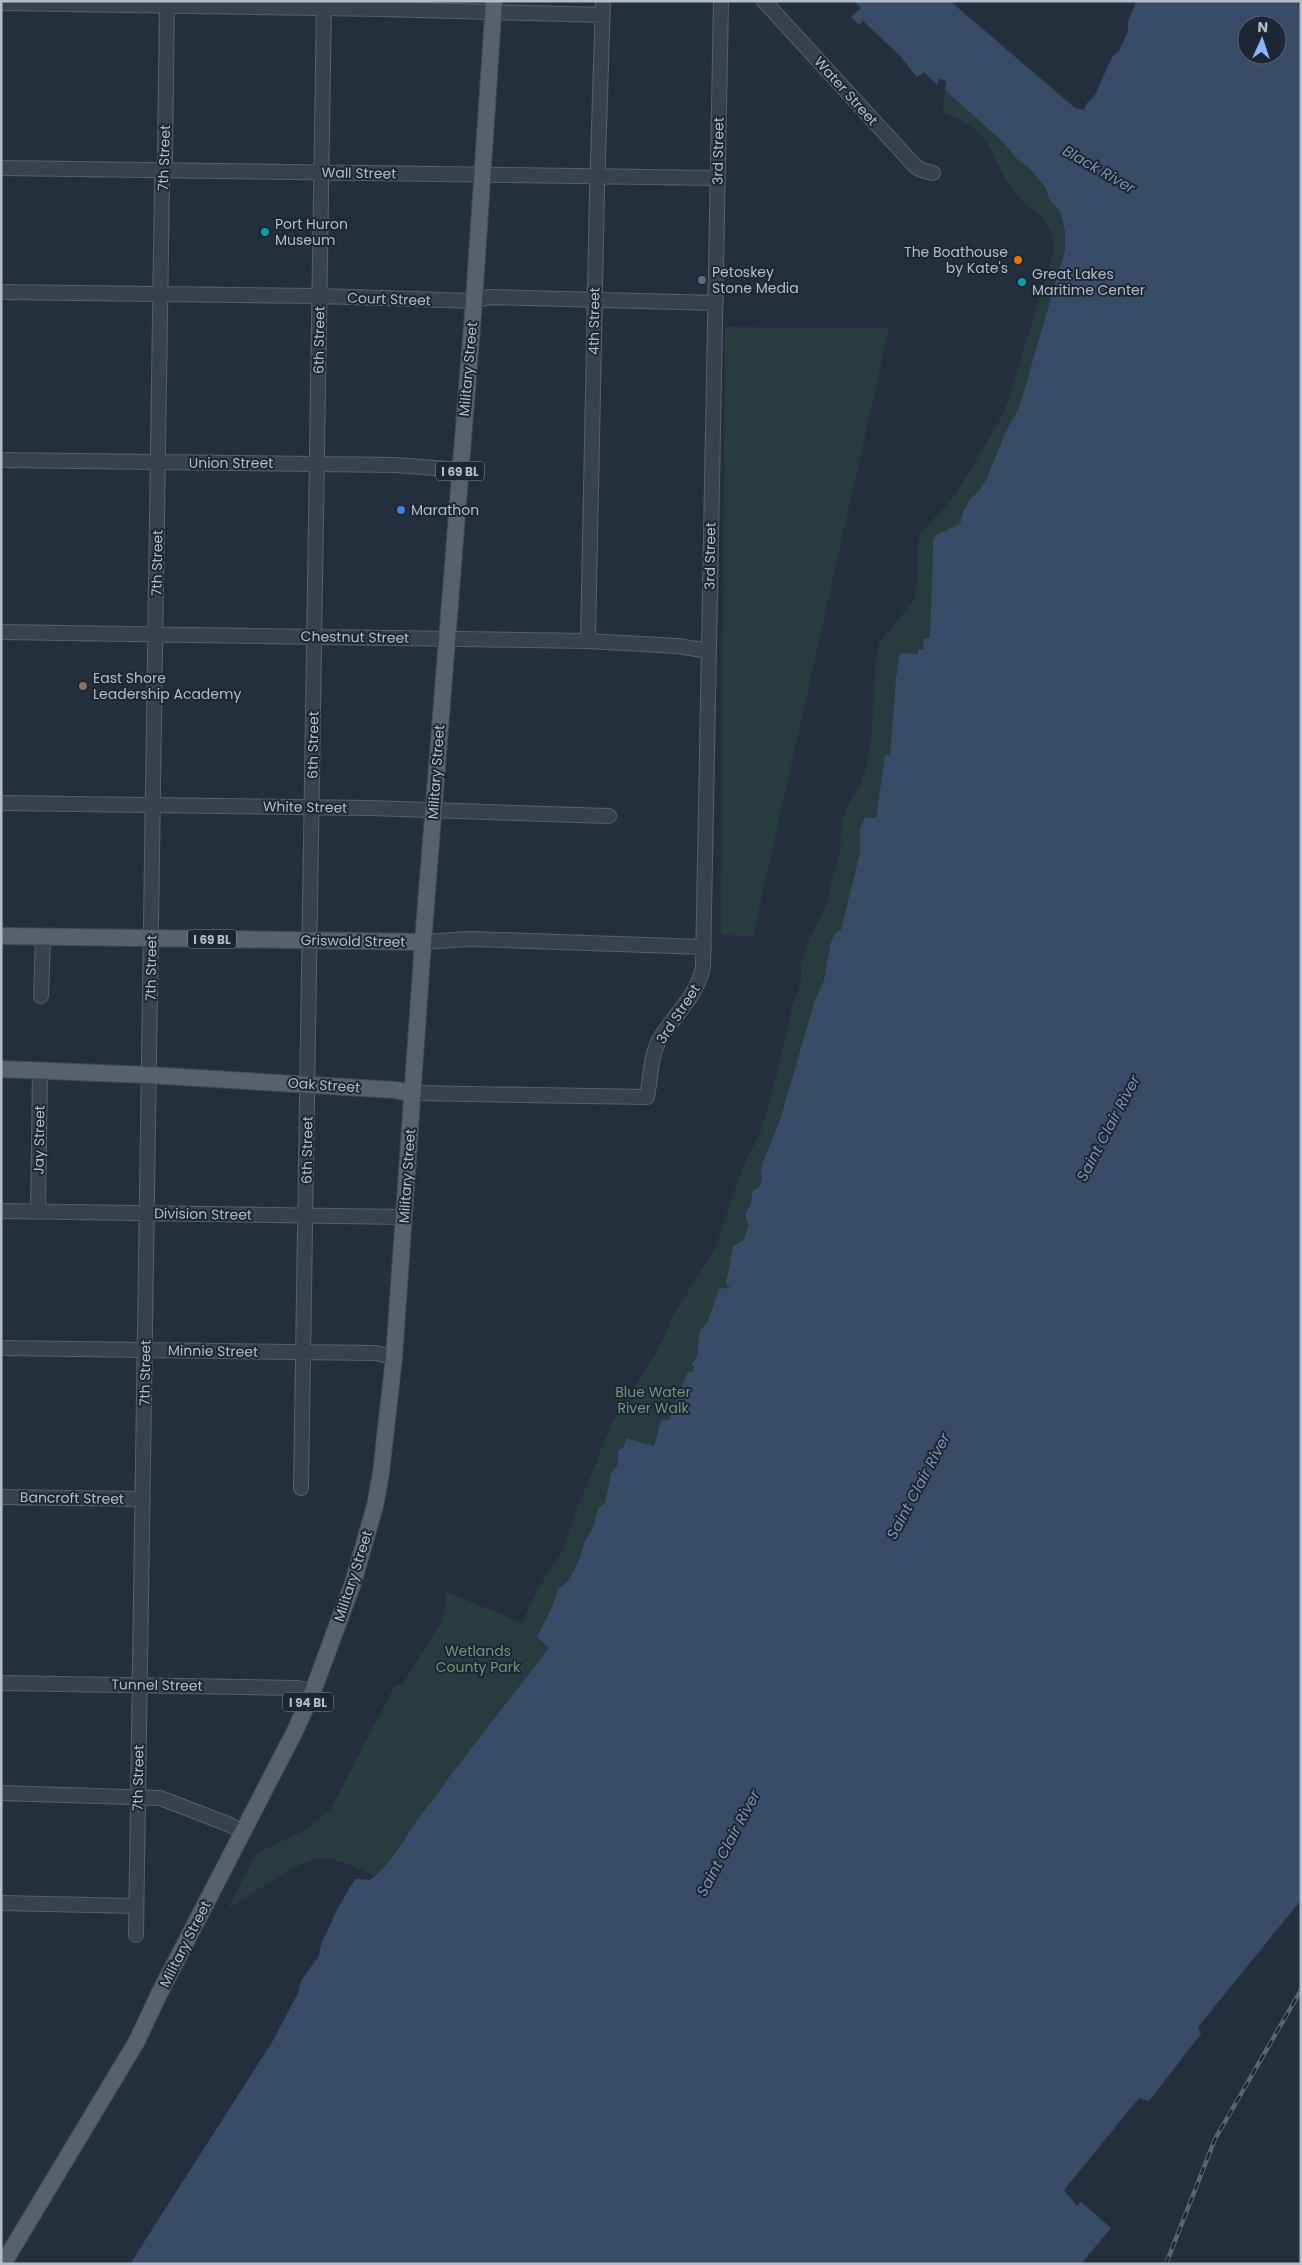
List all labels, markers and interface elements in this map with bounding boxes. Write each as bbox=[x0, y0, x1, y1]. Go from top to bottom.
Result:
north arrow bbox=[1237, 15, 1287, 65]
text: N bbox=[1257, 17, 1268, 37]
street label: Water Street bbox=[810, 52, 882, 130]
street label: 3rd Street bbox=[707, 117, 729, 185]
street label: 7th Street bbox=[153, 124, 175, 192]
water label: Black River bbox=[1059, 140, 1139, 198]
street label: Wall Street bbox=[321, 162, 397, 184]
place label: Port Huron Museum bbox=[275, 214, 348, 250]
marker: Port Huron Museum bbox=[259, 226, 271, 238]
place label: The Boathouse by Kate's bbox=[904, 242, 1008, 278]
marker: The Boathouse by Kate's bbox=[1012, 254, 1024, 266]
place label: Petoskey Stone Media bbox=[712, 262, 799, 298]
place label: Great Lakes Maritime Center bbox=[1032, 264, 1145, 300]
marker: Petoskey Stone Media bbox=[696, 274, 708, 286]
marker: Great Lakes Maritime Center bbox=[1016, 276, 1028, 288]
street label: 4th Street bbox=[583, 287, 605, 355]
street label: Court Street bbox=[347, 288, 431, 310]
street label: 6th Street bbox=[308, 306, 330, 374]
street label: Military Street bbox=[454, 321, 482, 417]
street label: Union Street bbox=[189, 453, 273, 473]
road number: I 69 BL bbox=[436, 462, 484, 481]
place label: Marathon bbox=[411, 500, 479, 520]
marker: Marathon bbox=[395, 504, 407, 516]
street label: 3rd Street bbox=[699, 522, 721, 590]
street label: 7th Street bbox=[146, 530, 168, 596]
street label: Chestnut Street bbox=[301, 626, 409, 648]
place label: East Shore Leadership Academy bbox=[93, 668, 241, 704]
marker: East Shore Leadership Academy bbox=[77, 680, 89, 692]
street label: 6th Street bbox=[302, 711, 324, 779]
street label: Military Street bbox=[423, 724, 449, 820]
street label: White Street bbox=[263, 796, 347, 818]
road number: I 69 BL bbox=[188, 930, 236, 949]
street label: Griswold Street bbox=[300, 930, 406, 952]
street label: 7th Street bbox=[140, 935, 162, 1001]
street label: 3rd Street bbox=[651, 980, 705, 1048]
water label: Saint Clair River bbox=[1071, 1071, 1145, 1185]
street label: Oak Street bbox=[287, 1072, 361, 1098]
street label: Jay Street bbox=[28, 1105, 50, 1175]
street label: 6th Street bbox=[296, 1116, 318, 1184]
street label: Military Street bbox=[394, 1128, 420, 1224]
street label: Division Street bbox=[154, 1203, 252, 1225]
street label: 7th Street bbox=[134, 1340, 156, 1406]
street label: Minnie Street bbox=[168, 1340, 258, 1362]
park label: Blue Water River Walk bbox=[615, 1382, 691, 1418]
water label: Saint Clair River bbox=[881, 1429, 955, 1543]
street label: Bancroft Street bbox=[20, 1487, 124, 1509]
street label: Military Street bbox=[329, 1528, 377, 1624]
park label: Wetlands County Park bbox=[436, 1641, 521, 1677]
street label: Tunnel Street bbox=[111, 1674, 203, 1696]
road number: I 94 BL bbox=[283, 1692, 333, 1711]
street label: 7th Street bbox=[127, 1745, 149, 1811]
water label: Saint Clair River bbox=[691, 1786, 765, 1900]
street label: Military Street bbox=[155, 1897, 215, 1991]

